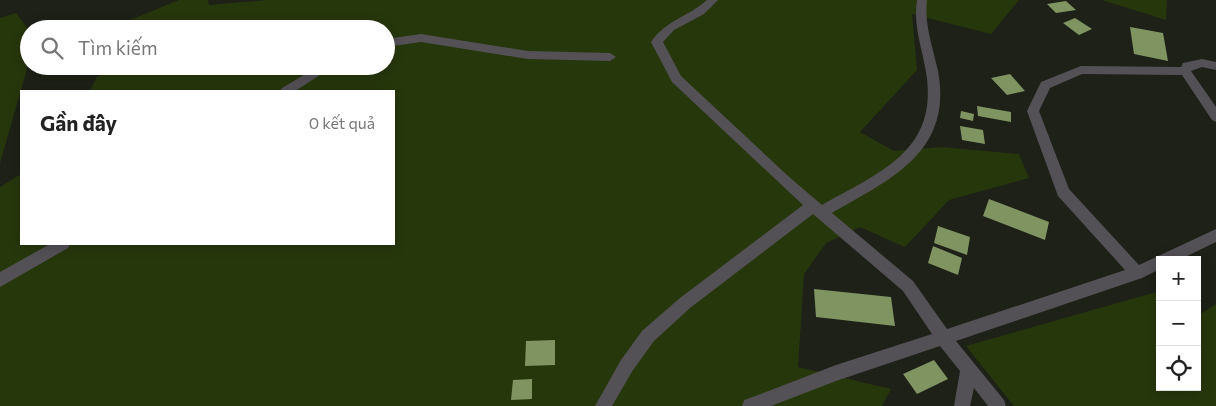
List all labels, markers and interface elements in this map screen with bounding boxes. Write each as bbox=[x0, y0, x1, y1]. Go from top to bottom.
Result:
search box bbox=[20, 20, 395, 75]
icon: search bbox=[38, 34, 66, 62]
text: Tìm kiếm bbox=[78, 36, 157, 59]
text: Gần đây bbox=[40, 110, 117, 135]
text: 0 kết quả bbox=[309, 113, 375, 132]
map controls bbox=[1156, 256, 1201, 391]
button: + bbox=[1156, 256, 1201, 301]
button: − bbox=[1156, 301, 1201, 346]
button: locate bbox=[1156, 346, 1201, 391]

